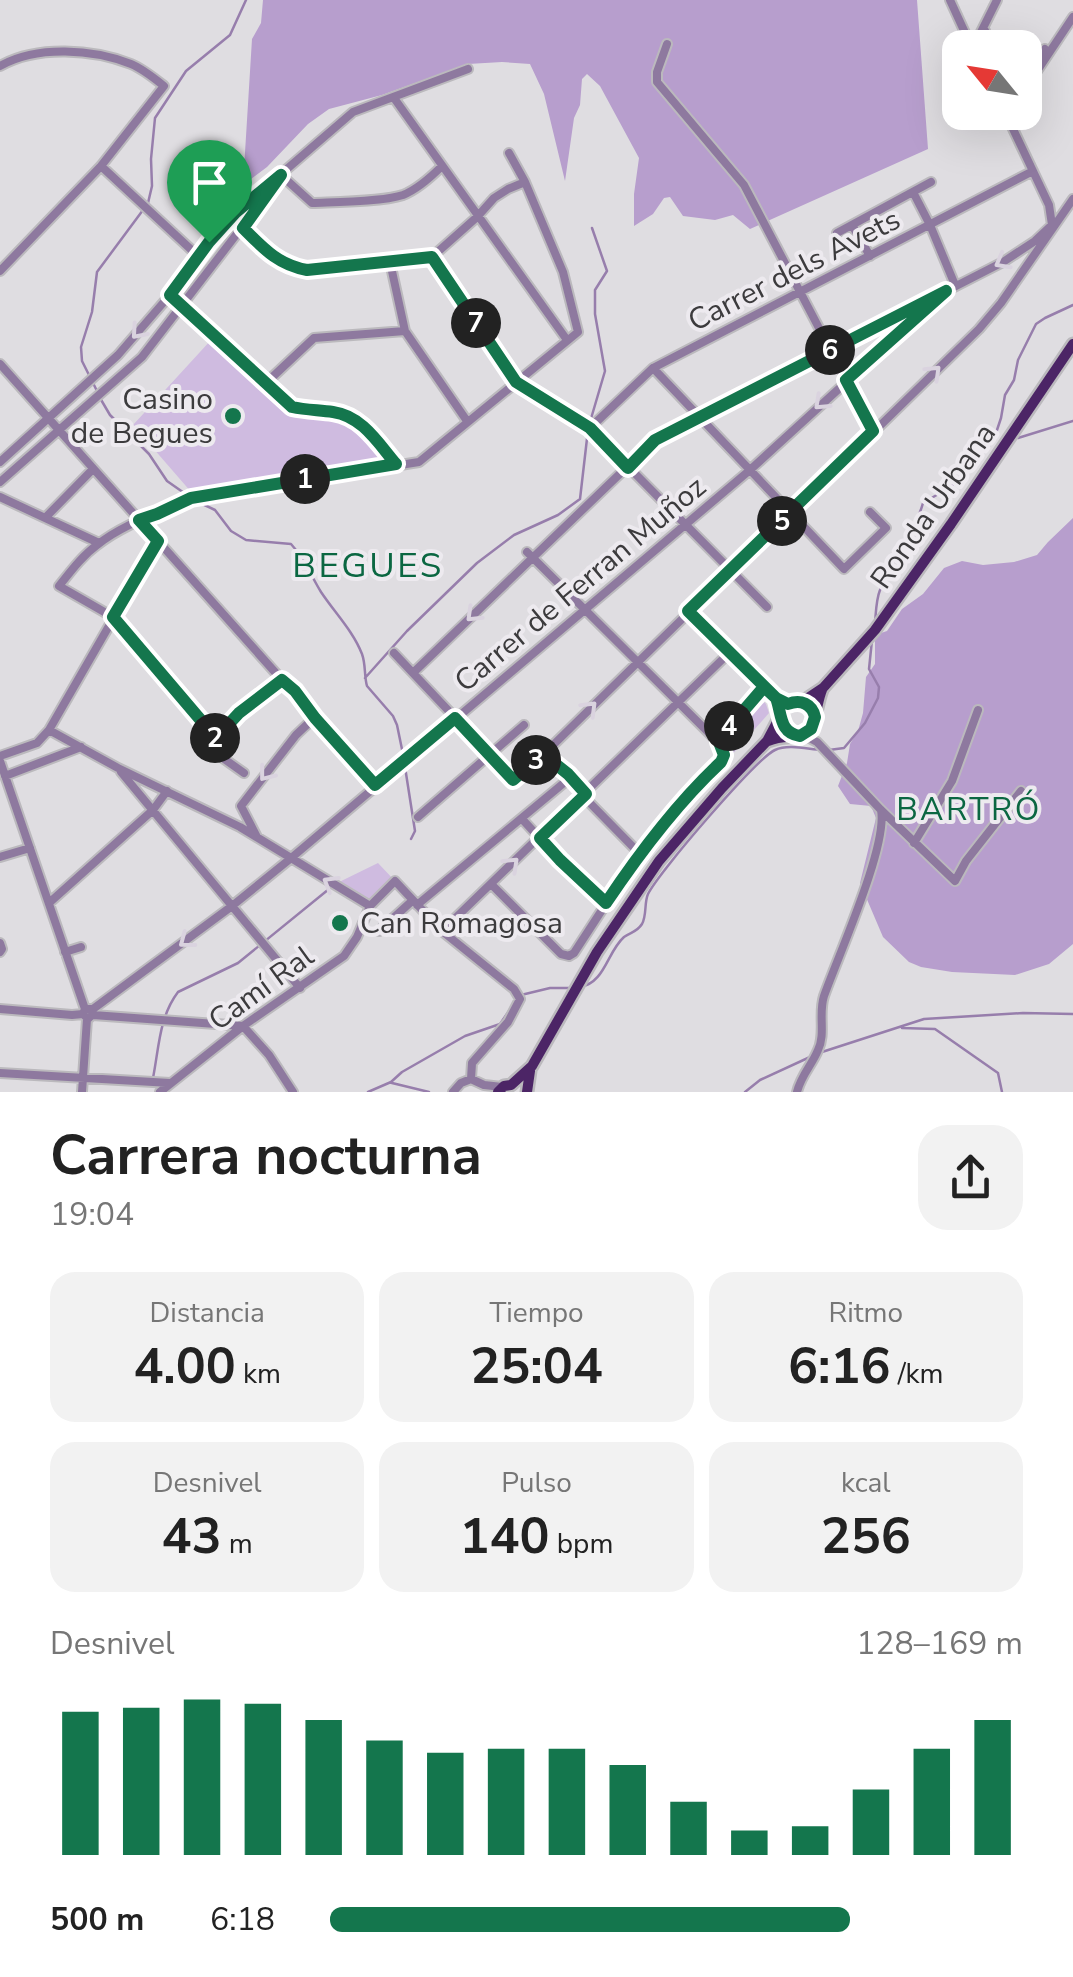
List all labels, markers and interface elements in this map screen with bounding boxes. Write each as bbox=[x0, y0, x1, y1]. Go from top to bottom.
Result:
north arrow bbox=[942, 30, 1042, 130]
map controls bbox=[942, 30, 1042, 130]
pin bbox=[167, 140, 252, 243]
icon: arrive bbox=[182, 155, 237, 210]
street label: Carrer dels Avets bbox=[681, 199, 907, 342]
one-way arrow bbox=[994, 250, 1012, 269]
pin: 7 bbox=[451, 298, 501, 348]
text: 7 bbox=[468, 304, 484, 342]
one-way arrow bbox=[131, 321, 149, 339]
pin: 6 bbox=[805, 325, 855, 375]
text: 6 bbox=[822, 331, 838, 369]
one-way arrow bbox=[922, 366, 940, 384]
place label: Casino de Begues bbox=[71, 379, 213, 454]
one-way arrow bbox=[814, 391, 833, 409]
marker: Casino de Begues bbox=[222, 405, 244, 427]
street label: Ronda Urbana bbox=[861, 415, 1006, 597]
pin: 1 bbox=[280, 454, 330, 504]
text: 1 bbox=[297, 460, 313, 498]
street label: Carrer de Ferran Muñoz bbox=[446, 467, 715, 702]
pin: 5 bbox=[757, 496, 807, 546]
text: 5 bbox=[774, 502, 790, 540]
district label: BEGUES bbox=[292, 542, 444, 589]
one-way arrow bbox=[467, 603, 485, 621]
one-way arrow bbox=[579, 701, 597, 719]
pin: 4 bbox=[704, 701, 754, 751]
text: 4 bbox=[721, 707, 737, 745]
pin: 2 bbox=[190, 713, 240, 763]
text: 2 bbox=[207, 719, 223, 757]
pin: 3 bbox=[511, 735, 561, 785]
text: 3 bbox=[528, 741, 544, 779]
one-way arrow bbox=[260, 763, 277, 781]
district label: BARTRÓ bbox=[896, 788, 1042, 831]
one-way arrow bbox=[501, 858, 519, 876]
one-way arrow bbox=[323, 876, 341, 895]
place label: Can Romagosa bbox=[360, 903, 563, 944]
marker: Can Romagosa bbox=[329, 912, 351, 934]
one-way arrow bbox=[179, 929, 197, 946]
street label: Camí Ral bbox=[200, 936, 322, 1040]
text: Carrera nocturna bbox=[50, 1118, 482, 1193]
button: share bbox=[918, 1125, 1023, 1230]
text: 19:04 bbox=[50, 1193, 134, 1236]
text: Distancia bbox=[149, 1294, 265, 1332]
text: Tiempo bbox=[489, 1294, 584, 1332]
text: Ritmo bbox=[829, 1294, 903, 1332]
text: 4.00 bbox=[133, 1332, 236, 1401]
text: 25:04 bbox=[470, 1332, 603, 1401]
text: 6:16 bbox=[788, 1332, 891, 1401]
text: km bbox=[236, 1355, 281, 1393]
text: /km bbox=[891, 1355, 944, 1393]
text: Desnivel bbox=[153, 1464, 262, 1502]
text: Pulso bbox=[501, 1464, 572, 1502]
text: kcal bbox=[841, 1464, 891, 1502]
text: 43 bbox=[162, 1502, 222, 1571]
text: 140 bbox=[460, 1502, 550, 1571]
text: 256 bbox=[821, 1502, 911, 1571]
text: m bbox=[222, 1525, 253, 1563]
text: bpm bbox=[550, 1525, 613, 1563]
text: Desnivel bbox=[50, 1622, 175, 1665]
text: 128–169 m bbox=[856, 1622, 1023, 1665]
text: 500 m bbox=[50, 1898, 144, 1941]
text: 6:18 bbox=[210, 1898, 275, 1941]

